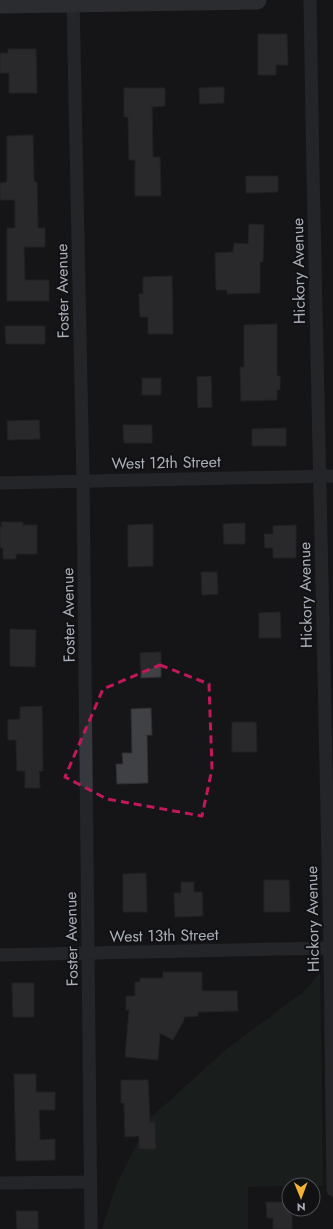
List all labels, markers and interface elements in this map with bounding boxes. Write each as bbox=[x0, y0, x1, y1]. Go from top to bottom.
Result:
street label: Hickory Avenue bbox=[286, 218, 311, 324]
street label: Foster Avenue bbox=[50, 243, 75, 339]
street label: West 12th Street bbox=[111, 450, 221, 475]
street label: Hickory Avenue bbox=[293, 542, 318, 648]
street label: Foster Avenue bbox=[56, 567, 81, 663]
street label: Hickory Avenue bbox=[300, 866, 325, 972]
street label: Foster Avenue bbox=[59, 891, 84, 987]
street label: West 13th Street bbox=[109, 923, 219, 948]
north arrow bbox=[281, 1177, 321, 1217]
text: N bbox=[297, 1199, 306, 1215]

